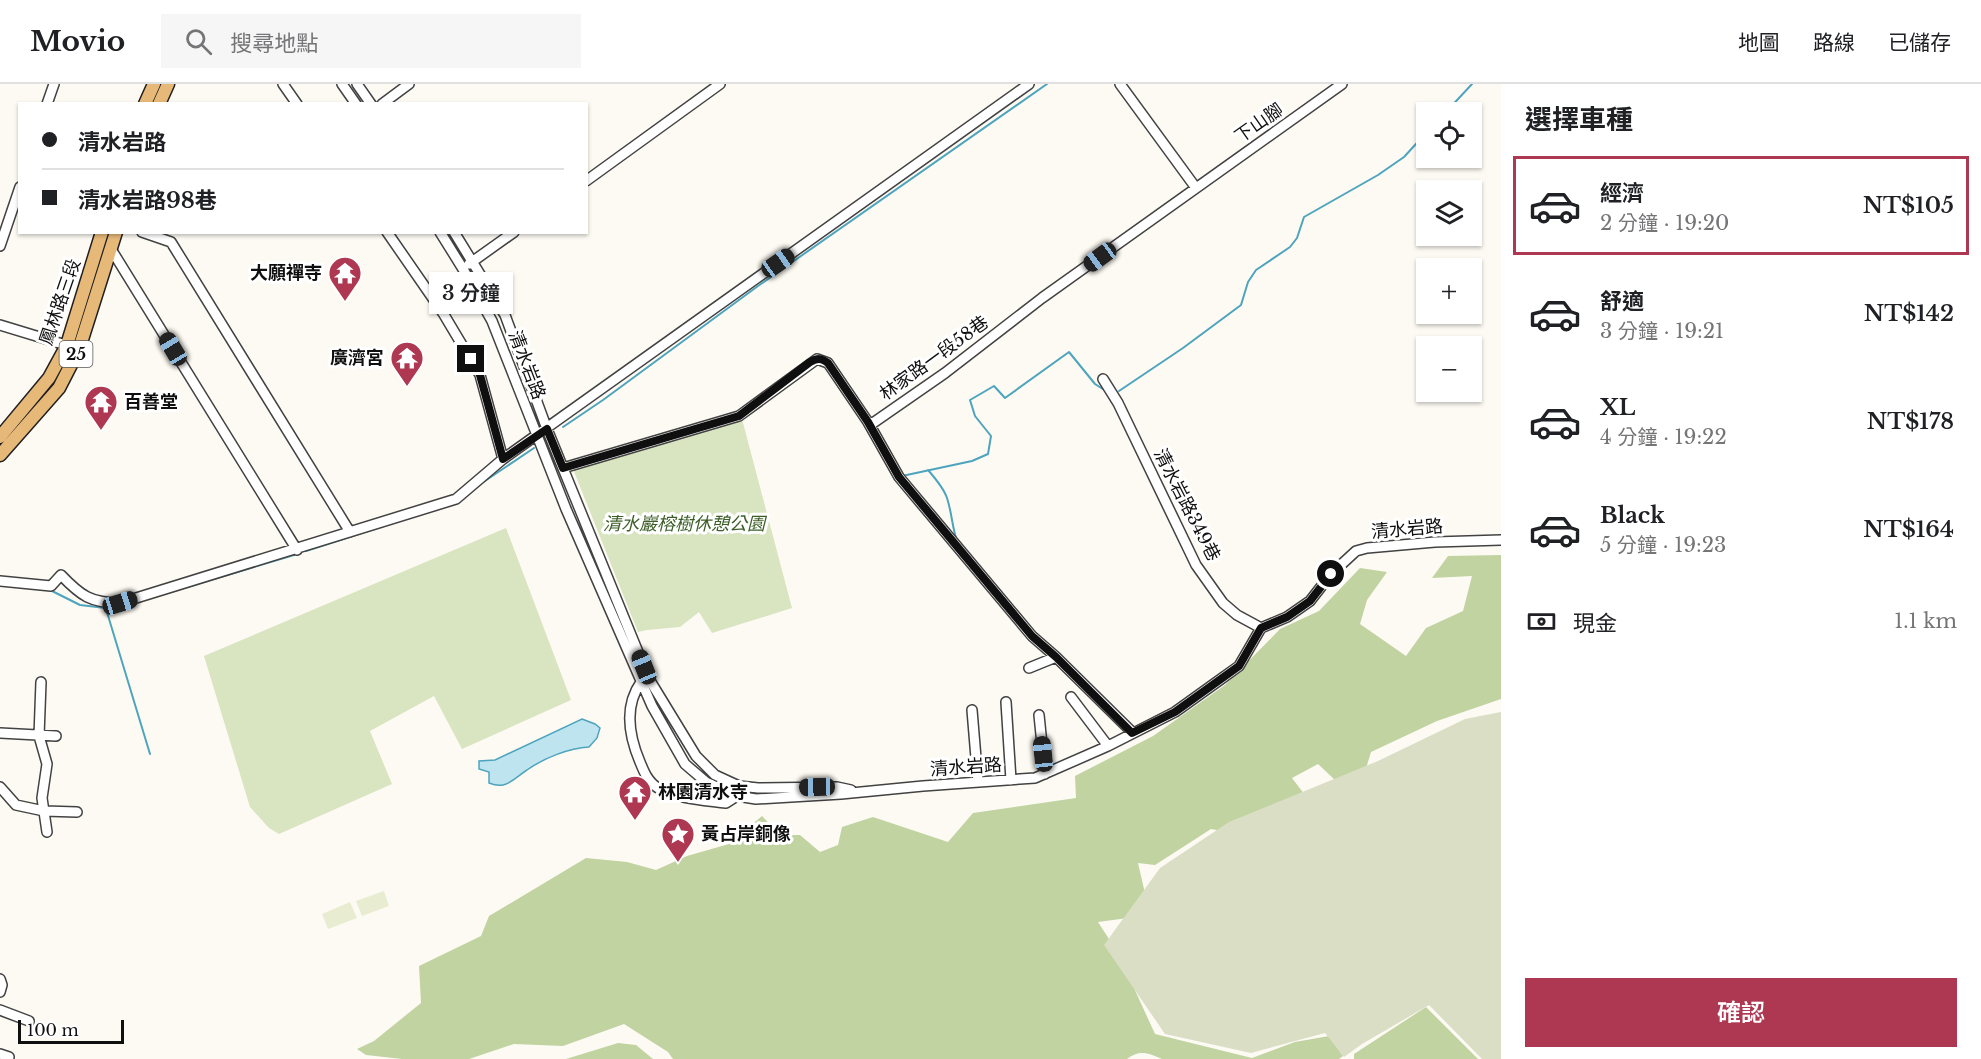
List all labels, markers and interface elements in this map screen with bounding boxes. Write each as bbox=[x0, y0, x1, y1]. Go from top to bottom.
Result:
search box bbox=[161, 14, 581, 68]
text: Movio bbox=[30, 24, 125, 59]
icon: search bbox=[182, 25, 215, 58]
text: 搜尋地點 bbox=[230, 30, 318, 57]
text: 地圖 bbox=[1738, 30, 1780, 56]
text: 路線 bbox=[1813, 30, 1855, 56]
text: 已儲存 bbox=[1888, 30, 1951, 56]
street label: 下山腳 bbox=[1231, 99, 1287, 147]
map controls bbox=[1416, 102, 1482, 402]
button: locate bbox=[1416, 102, 1482, 168]
text: 選擇車種 bbox=[1525, 103, 1633, 136]
text: 清水岩路 bbox=[78, 129, 166, 156]
icon: car bbox=[1528, 179, 1582, 233]
button: layers bbox=[1416, 180, 1482, 246]
text: 經濟 bbox=[1600, 180, 1644, 207]
text: 清水岩路98巷 bbox=[78, 187, 217, 214]
text: NT$105 bbox=[1863, 192, 1954, 219]
text: 2 分鐘 · 19:20 bbox=[1600, 211, 1729, 235]
car bbox=[1080, 239, 1120, 275]
car bbox=[758, 245, 798, 281]
temple icon: 大願禪寺 bbox=[327, 255, 363, 302]
street label: 鳳林路三段 bbox=[35, 256, 85, 348]
button: + bbox=[1416, 258, 1482, 324]
place label: 大願禪寺 bbox=[250, 262, 322, 284]
callout: 3 分鐘 bbox=[429, 272, 513, 314]
text: 3 分鐘 bbox=[442, 281, 500, 305]
icon: car bbox=[1528, 287, 1582, 341]
text: 舒適 bbox=[1600, 288, 1644, 315]
text: NT$142 bbox=[1864, 300, 1954, 327]
street label: 林家路一段58巷 bbox=[875, 311, 993, 405]
text: 3 分鐘 · 19:21 bbox=[1600, 319, 1724, 343]
street label: 清水岩路 bbox=[504, 327, 550, 403]
car bbox=[156, 329, 190, 369]
button: − bbox=[1416, 336, 1482, 402]
temple icon: 廣濟宮 bbox=[389, 340, 425, 387]
road number: 25 bbox=[60, 341, 92, 367]
route end bbox=[457, 345, 484, 372]
place label: 廣濟宮 bbox=[330, 347, 384, 369]
temple icon: 百善堂 bbox=[83, 384, 119, 431]
place label: 百善堂 bbox=[124, 391, 178, 413]
text: XL bbox=[1600, 394, 1635, 421]
icon: car bbox=[1528, 395, 1582, 449]
text: NT$178 bbox=[1867, 408, 1954, 435]
text: 4 分鐘 · 19:22 bbox=[1600, 425, 1727, 449]
street label: 清水岩路349巷 bbox=[1149, 445, 1225, 565]
text: Black bbox=[1600, 502, 1665, 529]
icon: car bbox=[1528, 503, 1582, 557]
park label: 清水巖榕樹休憩公園 bbox=[603, 513, 768, 535]
street label: 清水岩路 bbox=[1370, 515, 1444, 543]
text: NT$164 bbox=[1863, 516, 1954, 543]
text: 5 分鐘 · 19:23 bbox=[1600, 533, 1726, 557]
route start bbox=[1317, 560, 1344, 587]
car bbox=[100, 589, 140, 617]
icon: cash bbox=[1525, 605, 1558, 638]
text: 1.1 km bbox=[1894, 609, 1957, 633]
text: 現金 bbox=[1573, 610, 1617, 637]
car bbox=[629, 647, 659, 687]
car bbox=[1032, 735, 1054, 773]
street label: 清水岩路 bbox=[929, 754, 1003, 780]
temple icon: 林園清水寺 bbox=[617, 774, 653, 821]
car bbox=[799, 778, 835, 796]
place label: 林園清水寺 bbox=[658, 781, 748, 803]
place icon: 黃占岸銅像 bbox=[660, 816, 696, 863]
place label: 黃占岸銅像 bbox=[701, 823, 791, 845]
button: 確認 bbox=[1525, 978, 1957, 1047]
scale bar bbox=[18, 1017, 124, 1044]
text: 100 m bbox=[27, 1020, 79, 1040]

